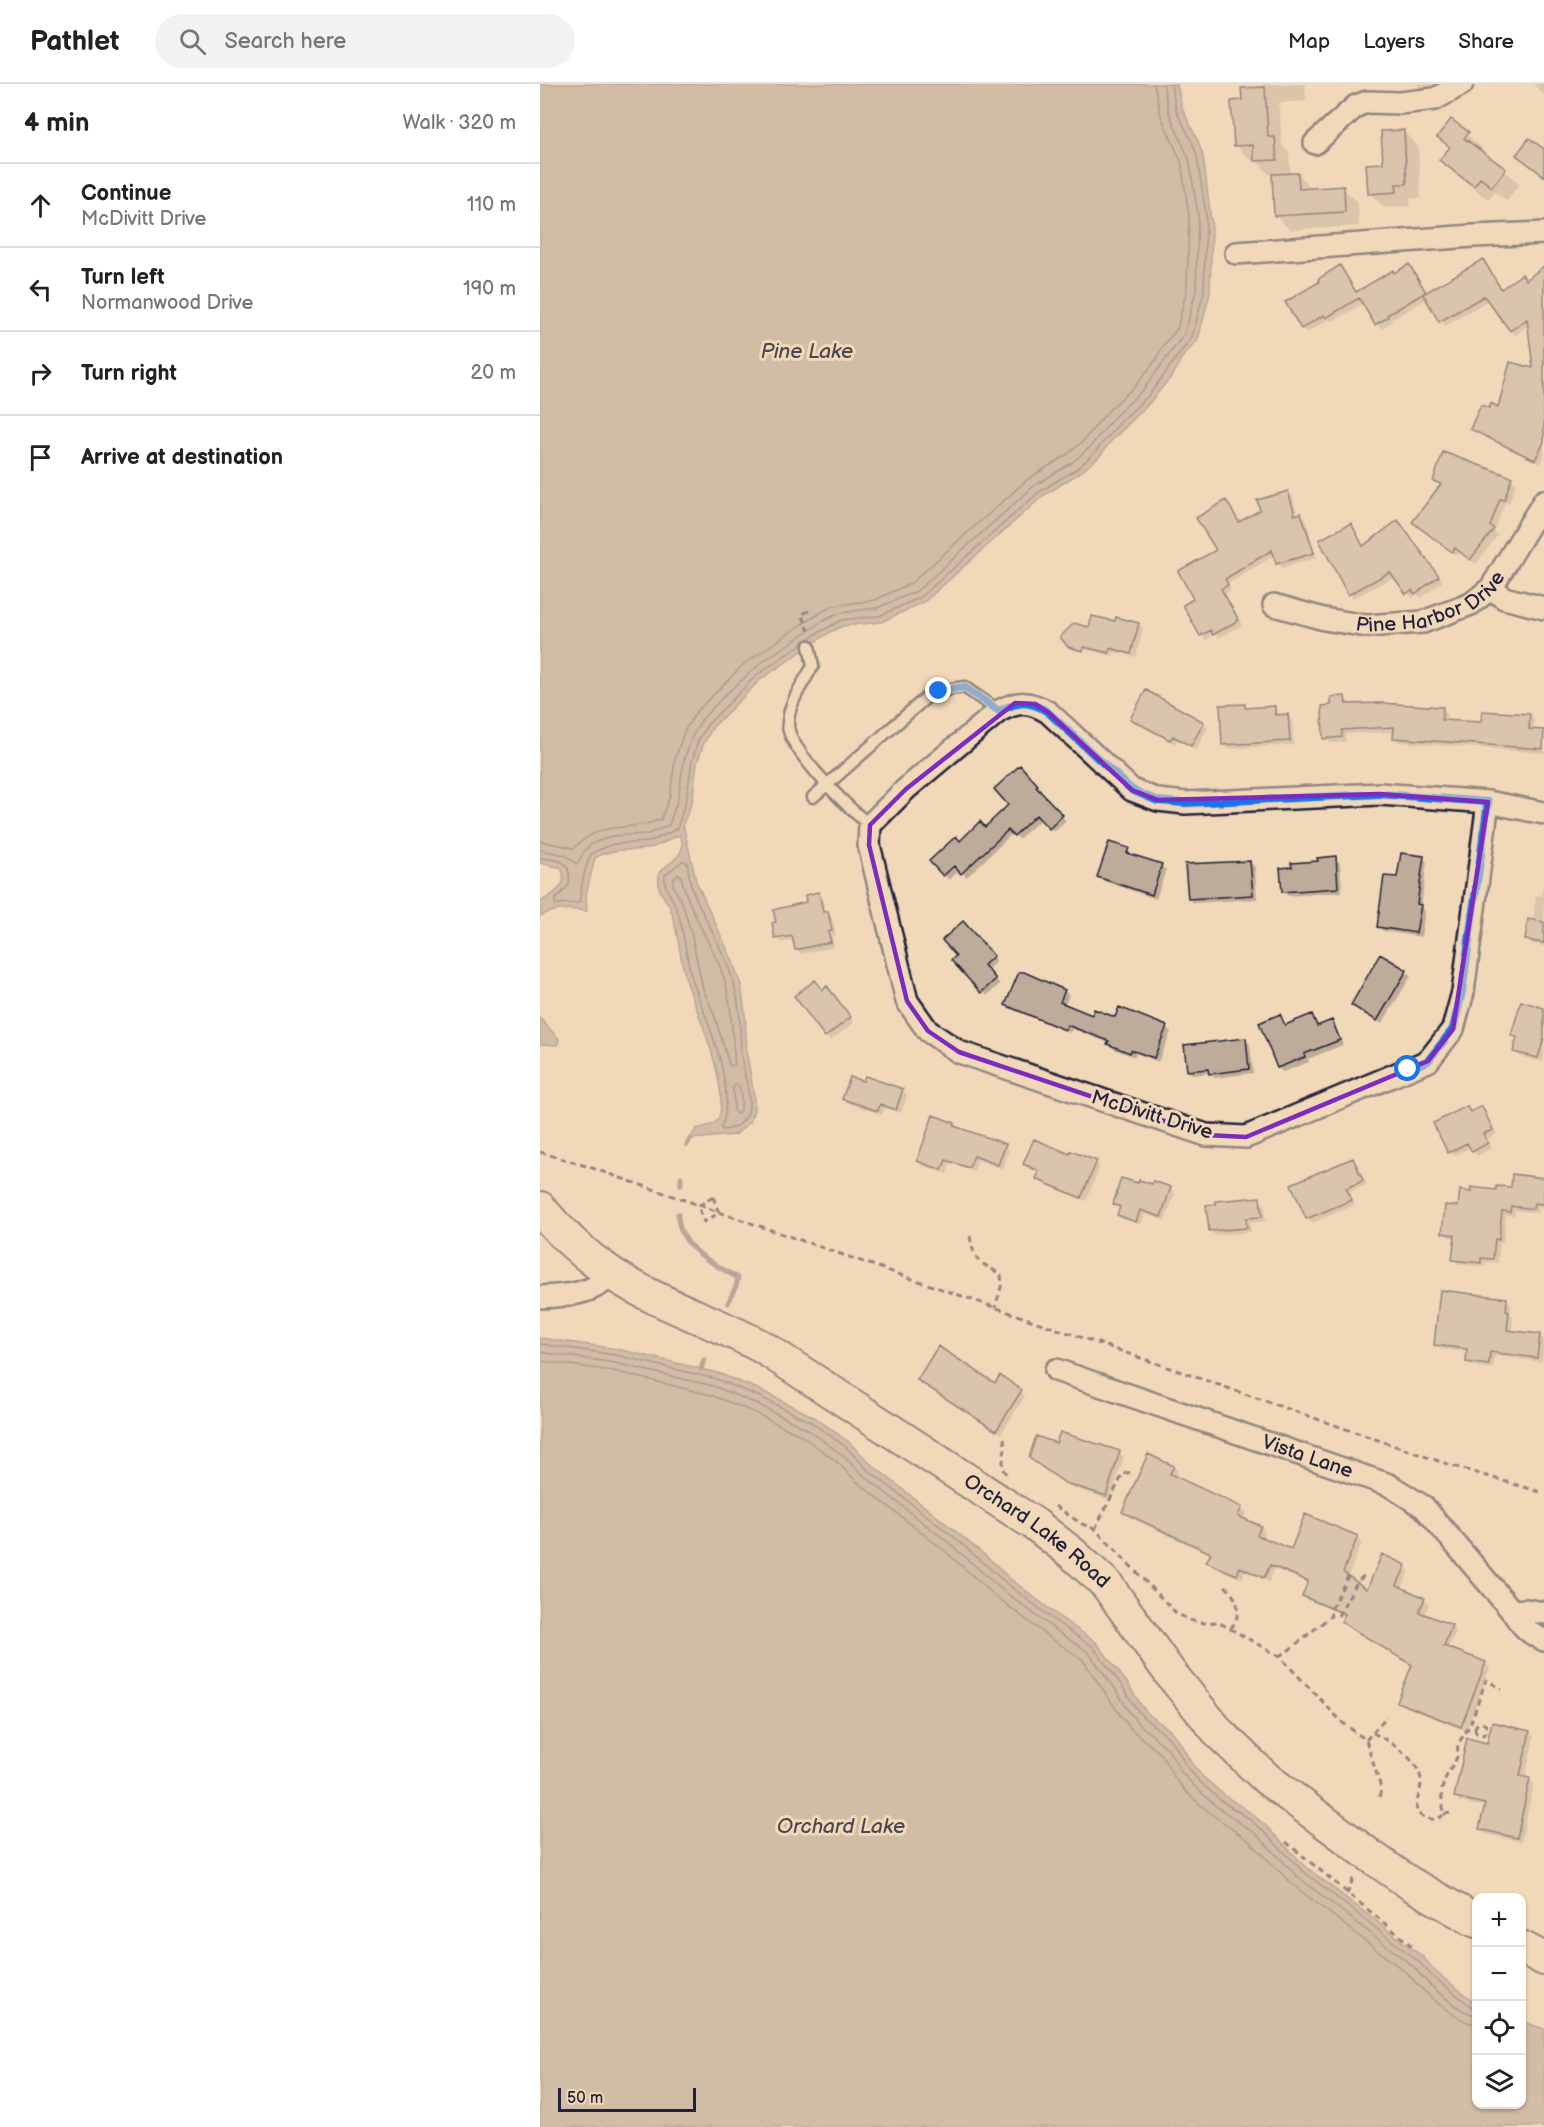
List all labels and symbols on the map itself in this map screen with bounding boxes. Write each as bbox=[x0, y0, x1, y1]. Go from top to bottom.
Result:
water label: Pine Lake bbox=[761, 339, 853, 364]
street label: Pine Harbor Drive bbox=[1354, 567, 1510, 638]
route end bbox=[925, 677, 951, 703]
route start bbox=[1394, 1055, 1420, 1081]
street label: McDivitt Drive bbox=[1089, 1085, 1216, 1145]
street label: Vista Lane bbox=[1259, 1430, 1356, 1484]
street label: Orchard Lake Road bbox=[959, 1469, 1115, 1593]
water label: Orchard Lake bbox=[777, 1814, 905, 1839]
scale bar bbox=[558, 2085, 696, 2112]

